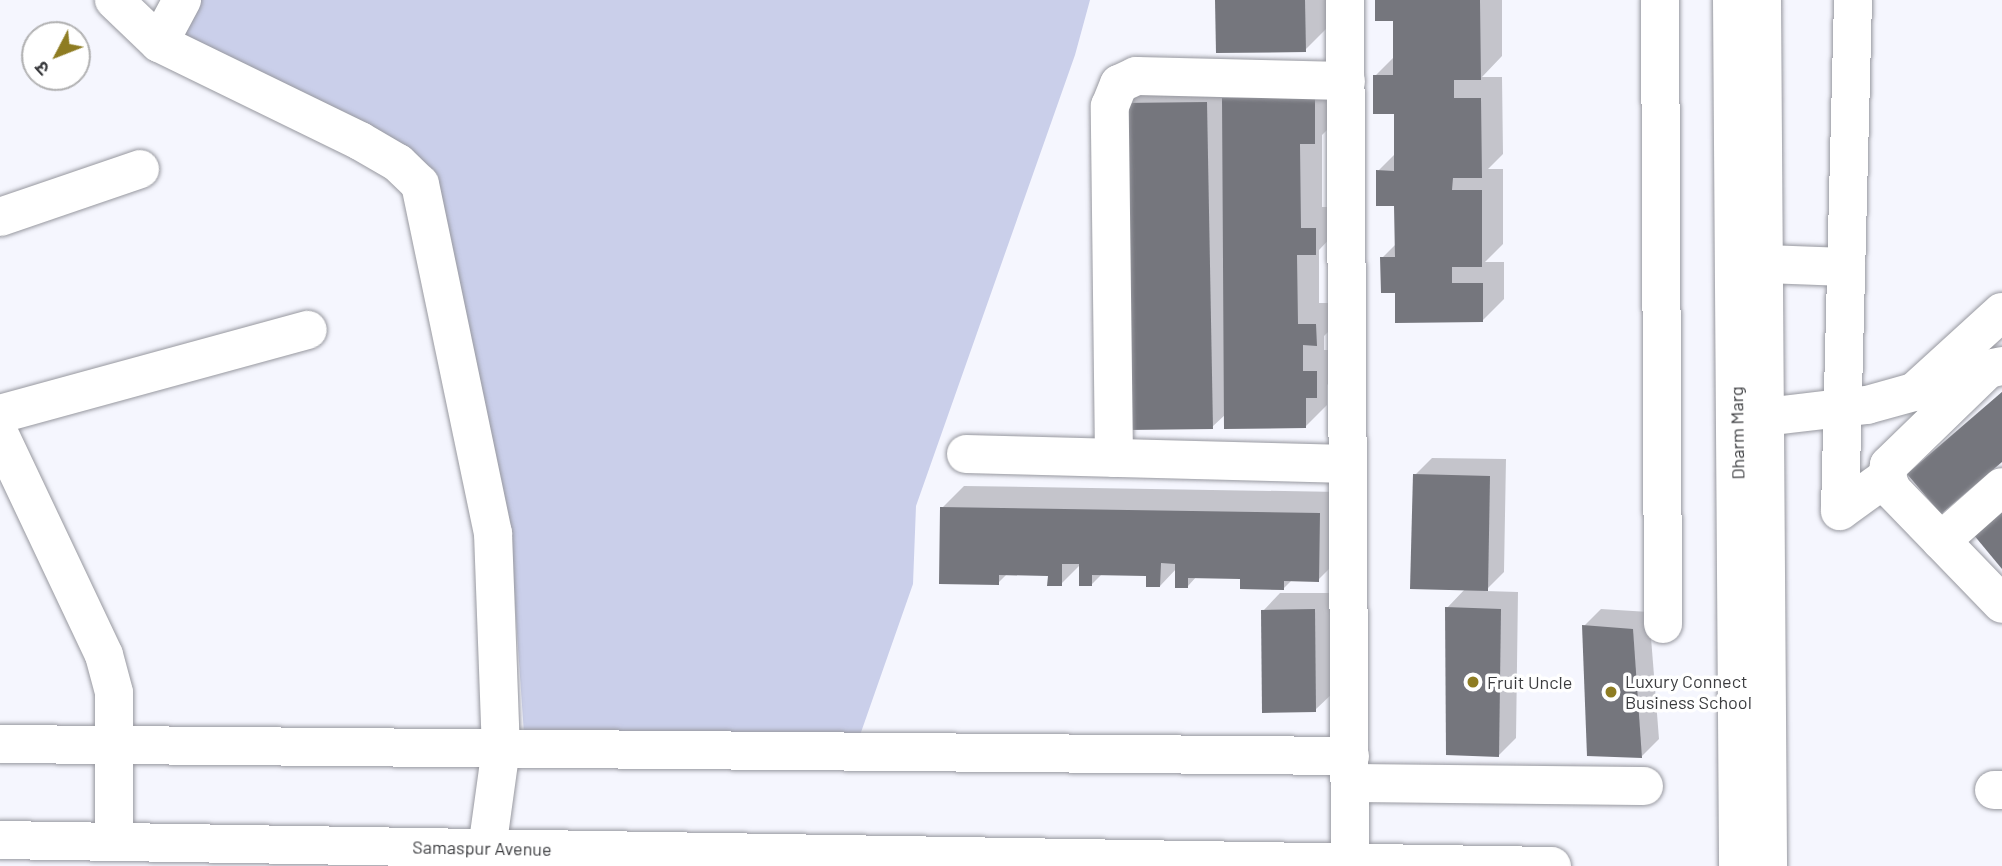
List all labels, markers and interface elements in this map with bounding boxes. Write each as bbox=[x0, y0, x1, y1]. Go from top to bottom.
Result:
north arrow bbox=[21, 21, 91, 91]
text: उ bbox=[29, 57, 54, 81]
street label: Dharm Marg bbox=[1725, 386, 1749, 480]
place label: Fruit Uncle bbox=[1487, 671, 1572, 693]
place label: Luxury Connect Business School bbox=[1625, 671, 1752, 714]
marker: Fruit Uncle bbox=[1465, 674, 1481, 690]
marker: Luxury Connect Business School bbox=[1603, 684, 1619, 700]
street label: Samaspur Avenue bbox=[412, 836, 552, 860]

